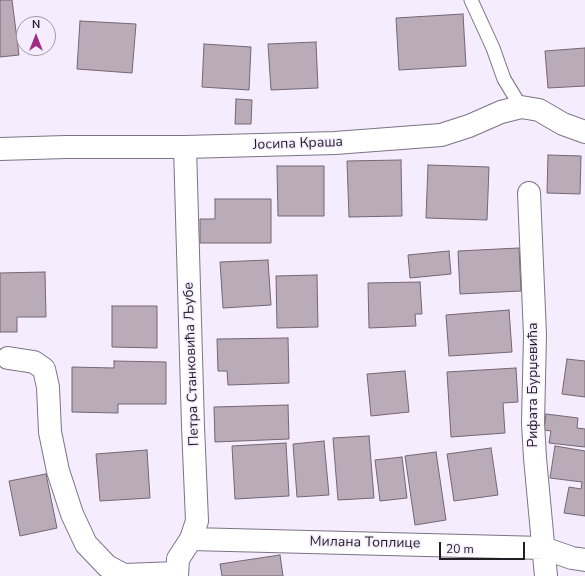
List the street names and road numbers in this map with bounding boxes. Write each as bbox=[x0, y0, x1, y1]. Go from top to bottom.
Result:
street label: Јосипа Краша bbox=[253, 134, 343, 154]
street label: Петра Станковића Љубе bbox=[181, 282, 203, 446]
street label: Рифата Бурџевића bbox=[526, 322, 542, 448]
street label: Милана Топлице bbox=[310, 534, 420, 552]

